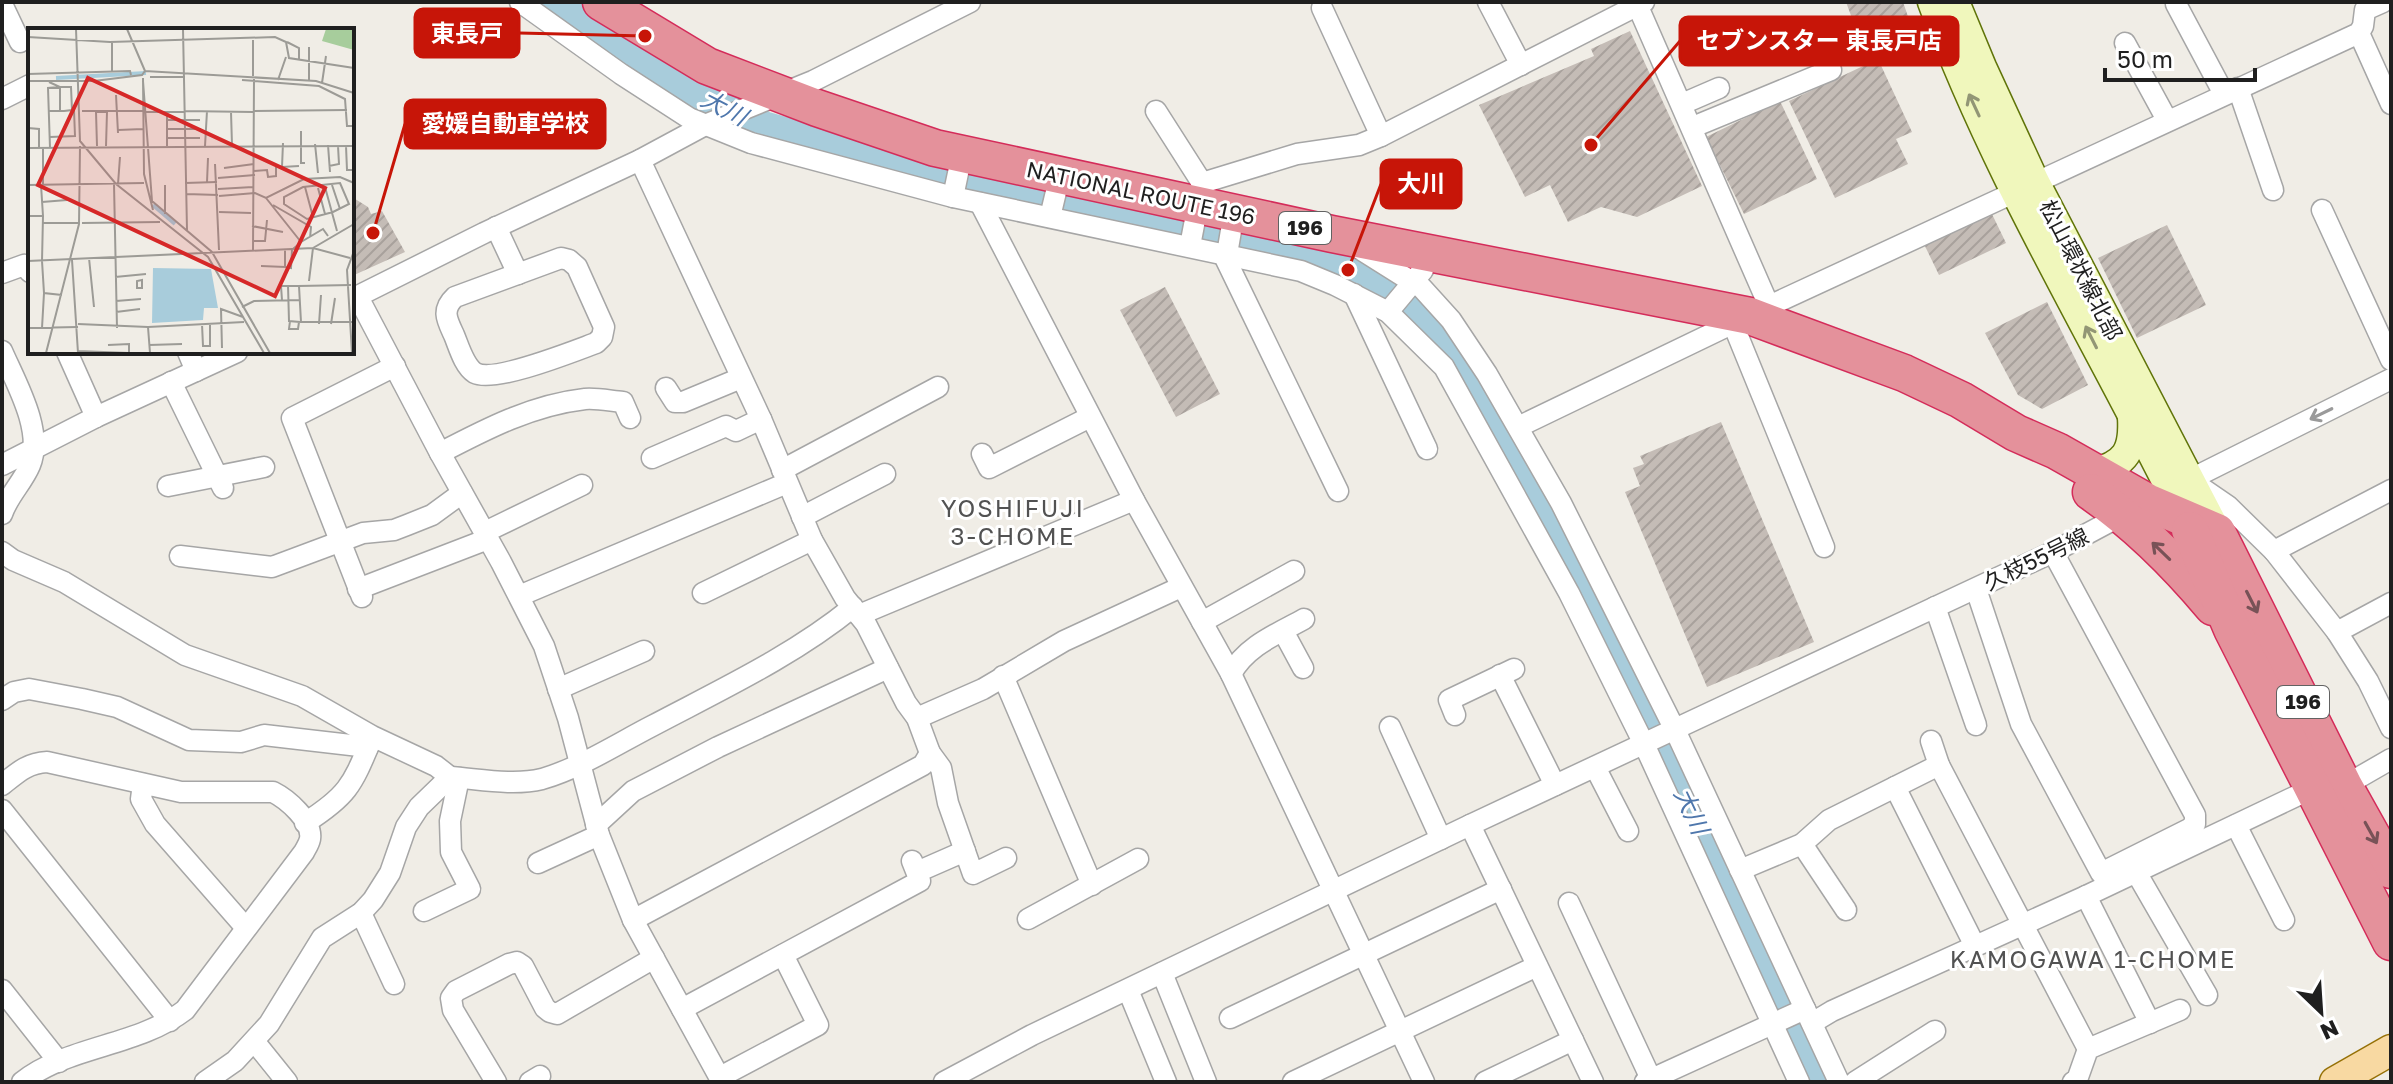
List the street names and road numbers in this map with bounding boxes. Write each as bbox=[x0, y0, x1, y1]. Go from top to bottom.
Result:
street label: NATIONAL ROUTE 196 bbox=[1024, 155, 1258, 230]
street label: 松山環状線北部 bbox=[2034, 195, 2128, 345]
road number: 196 bbox=[1279, 212, 1331, 244]
street label: 久枝55号線 bbox=[1979, 522, 2093, 596]
road number: 196 bbox=[2277, 686, 2329, 718]

